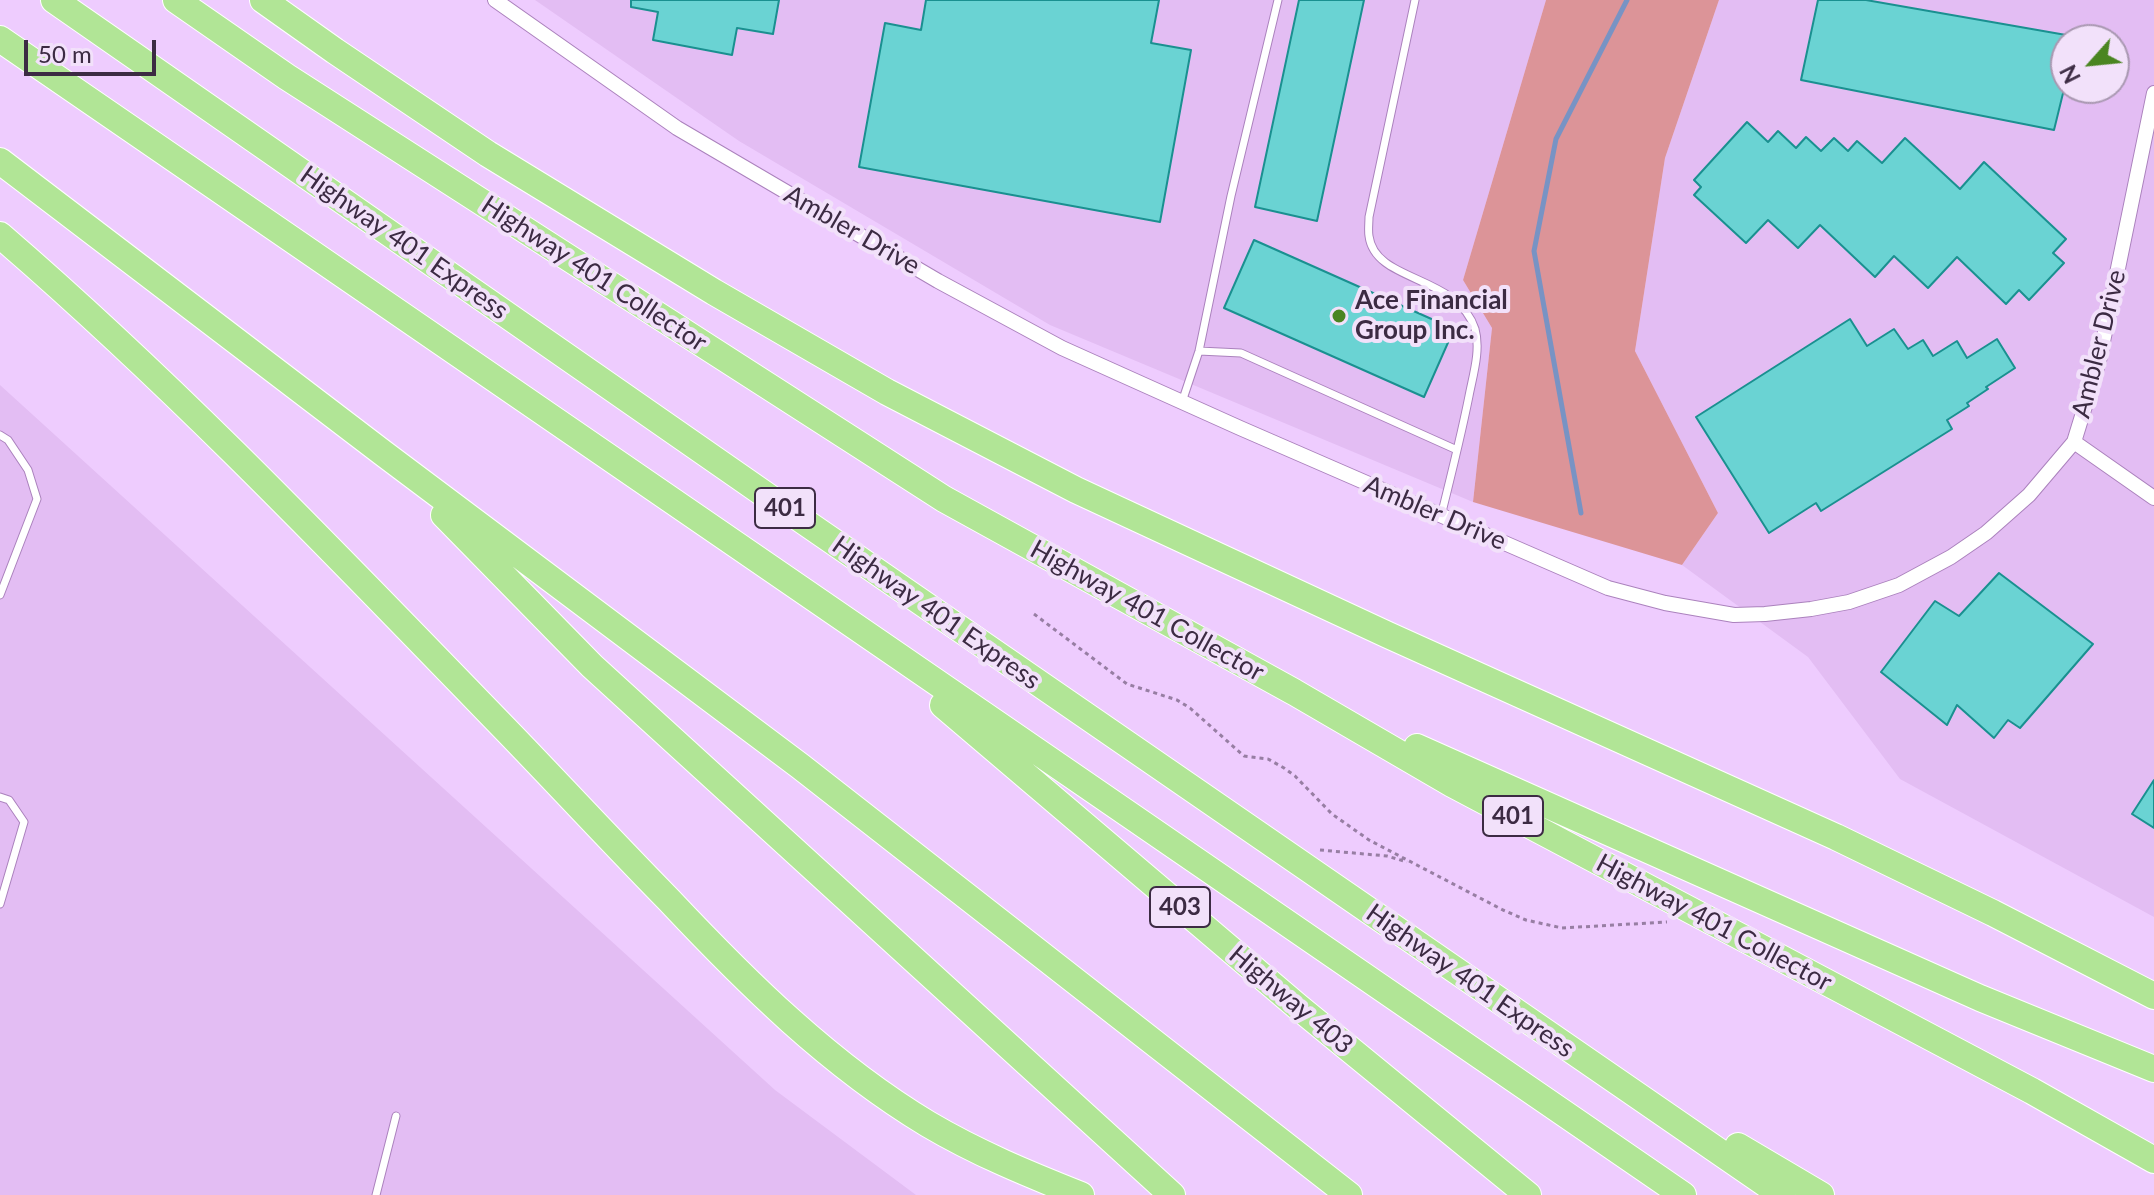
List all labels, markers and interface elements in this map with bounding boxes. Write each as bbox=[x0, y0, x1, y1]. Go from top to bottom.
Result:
scale bar bbox=[28, 24, 160, 74]
north arrow bbox=[2050, 24, 2130, 104]
text: 50 m bbox=[38, 39, 92, 68]
text: N bbox=[2054, 61, 2086, 88]
street label: Highway 401 Express bbox=[294, 160, 514, 326]
street label: Ambler Drive bbox=[779, 179, 925, 281]
street label: Highway 401 Collector bbox=[475, 189, 713, 359]
street label: Ambler Drive bbox=[2066, 267, 2132, 421]
place label: Ace Financial Group Inc. bbox=[1355, 285, 1508, 346]
marker: Ace Financial Group Inc. bbox=[1330, 307, 1348, 325]
street label: Ambler Drive bbox=[1359, 469, 1511, 557]
road number: 401 bbox=[755, 488, 815, 528]
street label: Highway 401 Express bbox=[826, 530, 1046, 696]
street label: Highway 401 Collector bbox=[1025, 534, 1269, 688]
road number: 401 bbox=[1483, 796, 1543, 836]
street label: Highway 401 Collector bbox=[1591, 848, 1837, 998]
road number: 403 bbox=[1150, 887, 1210, 927]
street label: Highway 401 Express bbox=[1360, 898, 1580, 1064]
street label: Highway 403 bbox=[1223, 939, 1359, 1061]

